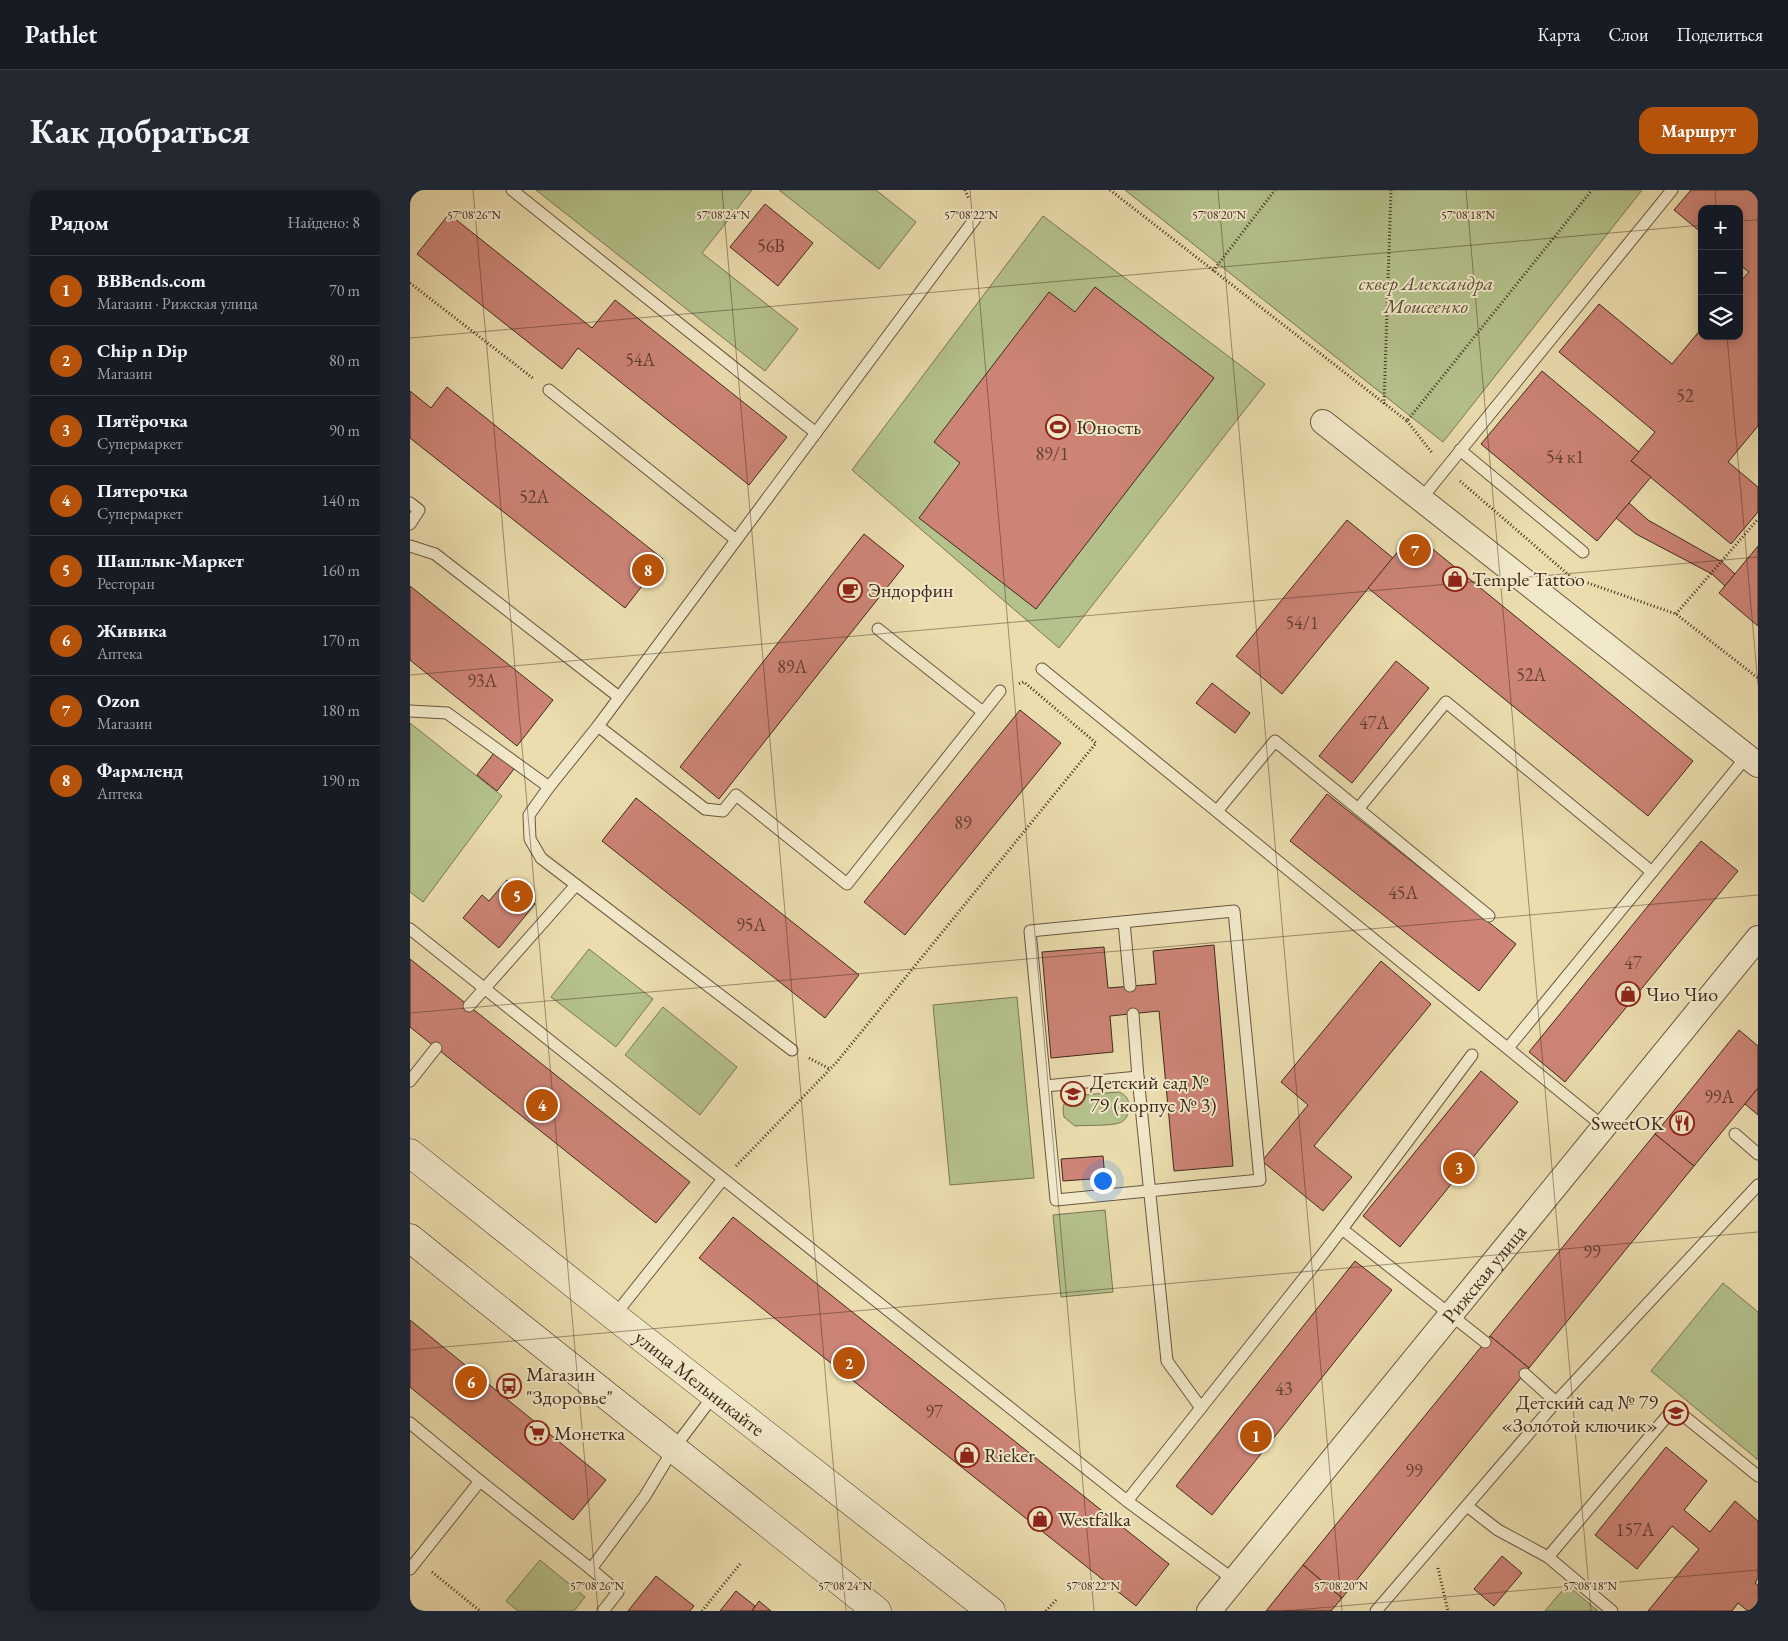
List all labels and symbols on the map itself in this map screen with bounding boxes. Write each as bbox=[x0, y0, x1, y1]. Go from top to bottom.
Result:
text: 57°08'26"N bbox=[447, 207, 501, 223]
text: 57°08'24"N bbox=[696, 207, 750, 223]
text: 57°08'22"N bbox=[944, 207, 998, 223]
text: 57°08'20"N bbox=[1192, 207, 1246, 223]
text: 57°08'18"N bbox=[1441, 207, 1495, 223]
house number: 56В bbox=[757, 234, 785, 257]
park label: сквер Александра Моисеенко bbox=[1359, 270, 1493, 319]
house number: 54А bbox=[625, 348, 655, 371]
house number: 52 bbox=[1676, 384, 1694, 407]
sports icon: Юность bbox=[1045, 414, 1071, 440]
place label: Юность bbox=[1076, 414, 1141, 440]
house number: 89/1 bbox=[1035, 442, 1069, 465]
house number: 54 к1 bbox=[1546, 445, 1584, 468]
house number: 52А bbox=[519, 485, 549, 508]
pin: 7 bbox=[1399, 531, 1431, 569]
pin: 8 bbox=[632, 551, 664, 589]
shop icon: Temple Tattoo bbox=[1442, 566, 1468, 592]
place label: Temple Tattoo bbox=[1472, 566, 1585, 592]
cafe icon: Эндорфин bbox=[837, 577, 863, 603]
place label: Эндорфин bbox=[868, 577, 954, 603]
house number: 54/1 bbox=[1285, 611, 1319, 634]
house number: 89А bbox=[777, 655, 807, 678]
house number: 52А bbox=[1516, 663, 1546, 686]
house number: 93А bbox=[467, 669, 497, 692]
house number: 47А bbox=[1359, 711, 1389, 734]
house number: 89 bbox=[954, 811, 972, 834]
pin: 5 bbox=[501, 877, 533, 915]
house number: 45А bbox=[1388, 881, 1418, 904]
house number: 95А bbox=[736, 913, 766, 936]
house number: 47 bbox=[1624, 951, 1642, 974]
shop icon: Чио Чио bbox=[1615, 981, 1641, 1007]
place label: Чио Чио bbox=[1646, 981, 1718, 1007]
place label: Детский сад № 79 (корпус № 3) bbox=[1090, 1069, 1217, 1118]
school or university icon: Детский сад № 79 (корпус № 3) bbox=[1060, 1081, 1086, 1107]
house number: 99А bbox=[1704, 1085, 1734, 1108]
pin: 4 bbox=[526, 1086, 558, 1124]
place label: SweetOK bbox=[1591, 1110, 1664, 1136]
restaurant icon: SweetOK bbox=[1669, 1110, 1695, 1136]
pin: 3 bbox=[1443, 1149, 1475, 1187]
your location bbox=[1090, 1168, 1116, 1194]
street label: Рижская улица bbox=[1436, 1219, 1532, 1329]
house number: 99 bbox=[1583, 1240, 1601, 1263]
street label: улица Мельникайте bbox=[629, 1324, 770, 1442]
pin: 2 bbox=[833, 1344, 865, 1382]
place label: Магазин "Здоровье" bbox=[526, 1361, 613, 1410]
pin: 6 bbox=[455, 1363, 487, 1401]
bus stop icon: Магазин "Здоровье" bbox=[496, 1373, 522, 1399]
house number: 43 bbox=[1275, 1377, 1293, 1400]
place label: Детский сад № 79 «Золотой ключик» bbox=[1501, 1389, 1658, 1438]
house number: 97 bbox=[925, 1400, 943, 1423]
school or university icon: Детский сад № 79 «Золотой ключик» bbox=[1663, 1400, 1689, 1426]
pin: 1 bbox=[1240, 1417, 1272, 1455]
supermarket icon: Монетка bbox=[524, 1420, 550, 1446]
place label: Монетка bbox=[554, 1420, 625, 1446]
shop icon: Rieker bbox=[954, 1442, 980, 1468]
place label: Rieker bbox=[984, 1442, 1035, 1468]
house number: 99 bbox=[1405, 1459, 1423, 1482]
shop icon: Westfalka bbox=[1027, 1506, 1053, 1532]
place label: Westfalka bbox=[1058, 1506, 1131, 1532]
house number: 157А bbox=[1616, 1518, 1655, 1541]
text: 57°08'26"N bbox=[570, 1578, 624, 1594]
text: 57°08'24"N bbox=[818, 1578, 872, 1594]
text: 57°08'22"N bbox=[1066, 1578, 1120, 1594]
text: 57°08'20"N bbox=[1314, 1578, 1368, 1594]
text: 57°08'18"N bbox=[1563, 1578, 1617, 1594]

